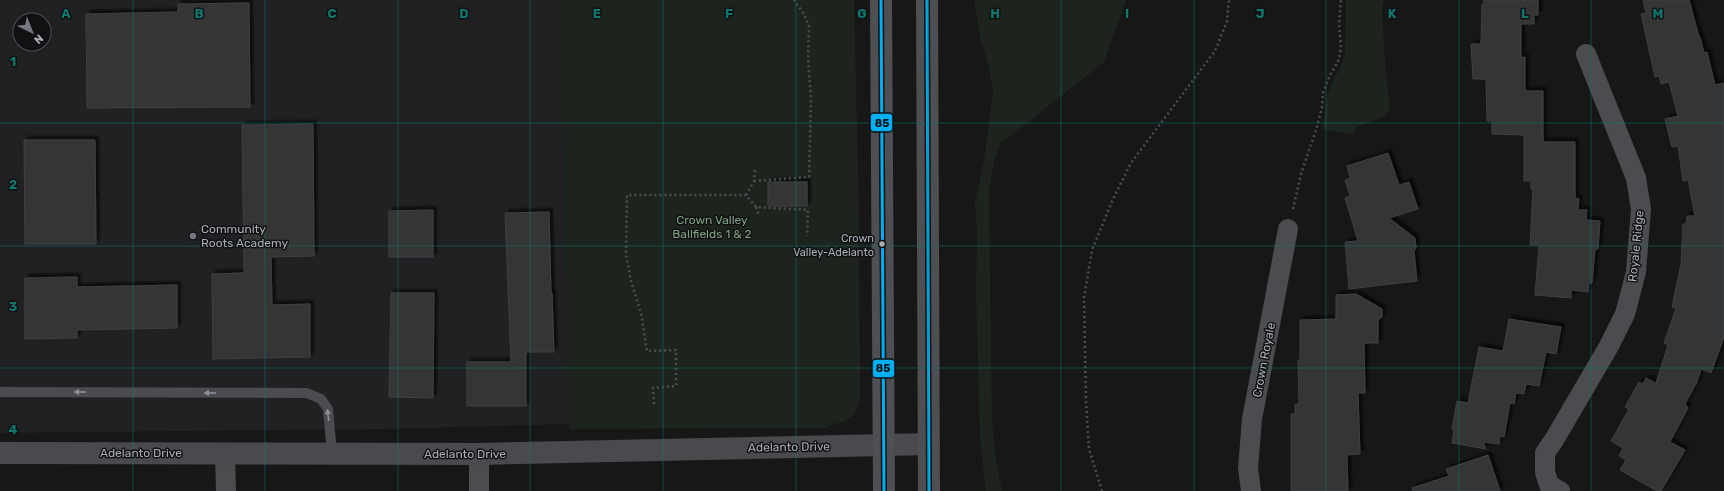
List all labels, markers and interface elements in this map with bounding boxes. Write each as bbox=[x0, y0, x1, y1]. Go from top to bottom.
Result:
text: A bbox=[61, 6, 71, 21]
text: B bbox=[194, 6, 204, 21]
text: C bbox=[327, 6, 337, 21]
text: D bbox=[459, 6, 469, 21]
text: E bbox=[593, 6, 601, 21]
text: F bbox=[725, 6, 733, 21]
text: G bbox=[857, 6, 867, 21]
text: H bbox=[990, 6, 1000, 21]
text: I bbox=[1125, 6, 1129, 21]
text: J bbox=[1256, 6, 1264, 21]
text: K bbox=[1388, 6, 1397, 21]
text: L bbox=[1521, 6, 1529, 21]
text: M bbox=[1653, 6, 1663, 21]
north arrow bbox=[12, 12, 52, 52]
text: N bbox=[31, 31, 46, 46]
text: 1 bbox=[10, 54, 16, 69]
line badge: 85 bbox=[870, 113, 893, 132]
text: 85 bbox=[875, 117, 889, 130]
text: 2 bbox=[9, 177, 17, 192]
street label: Royale Ridge bbox=[1625, 209, 1647, 282]
park label: Crown Valley Ballfields 1 & 2 bbox=[672, 213, 752, 241]
place label: Community Roots Academy bbox=[201, 222, 288, 250]
marker: Community Roots Academy bbox=[188, 231, 198, 241]
place label: Crown Valley-Adelanto bbox=[793, 232, 874, 259]
marker: Crown Valley-Adelanto bbox=[877, 239, 887, 249]
text: 3 bbox=[9, 299, 18, 314]
street label: Crown Royale bbox=[1250, 321, 1278, 399]
line badge: 85 bbox=[872, 359, 895, 378]
text: 85 bbox=[876, 362, 890, 375]
one-way arrow bbox=[73, 389, 86, 395]
one-way arrow bbox=[203, 390, 216, 396]
one-way arrow bbox=[325, 409, 331, 421]
text: 4 bbox=[9, 422, 18, 437]
street label: Adelanto Drive bbox=[748, 439, 830, 455]
street label: Adelanto Drive bbox=[100, 446, 182, 460]
street label: Adelanto Drive bbox=[424, 447, 506, 461]

